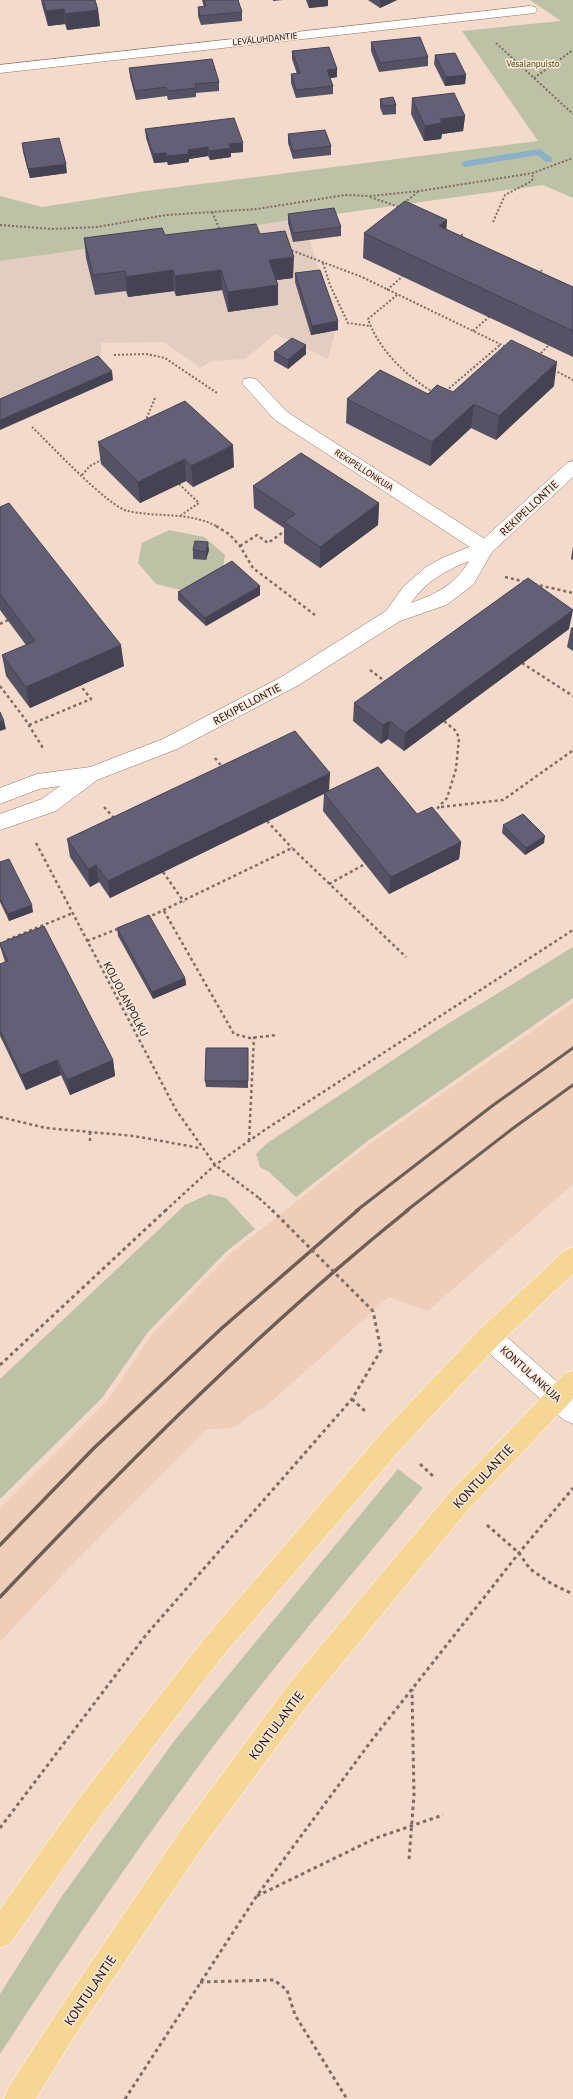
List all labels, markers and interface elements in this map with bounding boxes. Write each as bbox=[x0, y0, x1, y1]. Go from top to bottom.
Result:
street label: LEVÄLUHDANTIE bbox=[232, 30, 298, 47]
park label: Vesalanpuisto bbox=[505, 58, 560, 69]
street label: REKIPELLONKUJA bbox=[333, 446, 397, 493]
street label: REKIPELLONTIE bbox=[497, 477, 561, 539]
street label: REKIPELLONTIE bbox=[211, 680, 284, 728]
street label: KOLJOLANPOLKU bbox=[100, 959, 152, 1039]
street label: KONTULANKUJA bbox=[498, 1343, 565, 1406]
street label: KONTULANTIE bbox=[449, 1441, 517, 1512]
street label: KONTULANTIE bbox=[245, 1688, 308, 1763]
street label: KONTULANTIE bbox=[61, 1952, 120, 2029]

